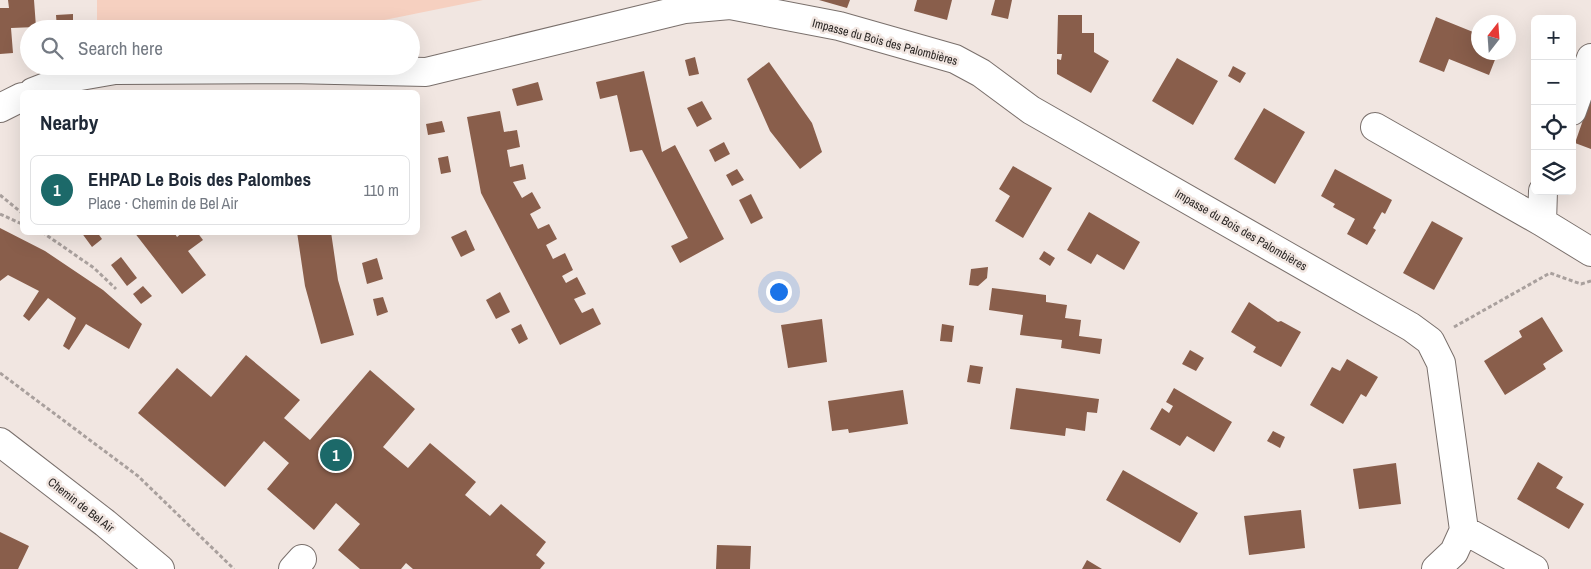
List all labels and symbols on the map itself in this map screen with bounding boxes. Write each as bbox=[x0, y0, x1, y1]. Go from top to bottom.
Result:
street label: Impasse du Bois des Palombières bbox=[811, 15, 960, 69]
north arrow bbox=[1471, 15, 1516, 60]
street label: Impasse du Bois des Palombières bbox=[1172, 186, 1310, 274]
your location bbox=[766, 279, 792, 305]
pin: 1 bbox=[320, 436, 352, 474]
street label: Chemin de Bel Air bbox=[45, 474, 118, 536]

